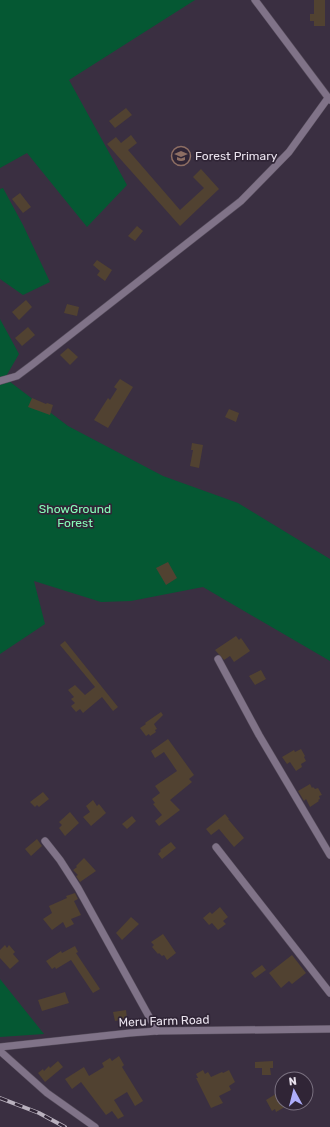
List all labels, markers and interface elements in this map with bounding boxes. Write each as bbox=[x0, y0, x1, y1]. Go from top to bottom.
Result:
school or university icon: Forest Primary bbox=[170, 145, 192, 167]
place label: Forest Primary bbox=[195, 149, 278, 163]
park label: ShowGround Forest bbox=[39, 502, 111, 530]
street label: Meru Farm Road bbox=[118, 1012, 210, 1030]
north arrow bbox=[274, 1071, 314, 1111]
text: N bbox=[288, 1075, 298, 1089]

